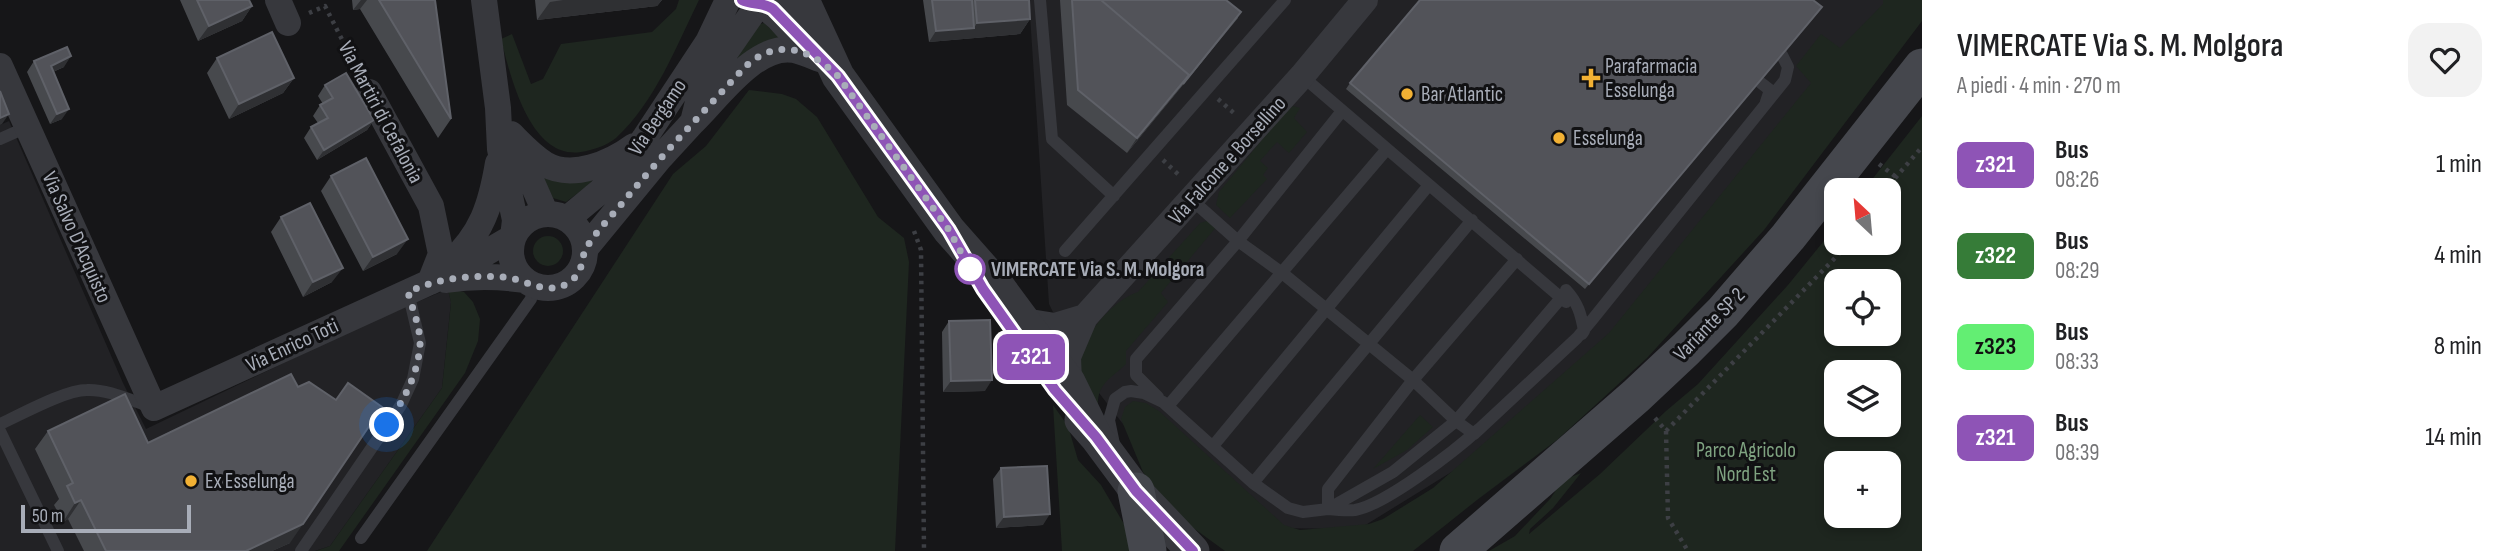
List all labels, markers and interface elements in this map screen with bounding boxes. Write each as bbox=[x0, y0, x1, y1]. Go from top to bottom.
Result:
button: heart bbox=[2408, 23, 2482, 97]
text: VIMERCATE Via S. M. Molgora bbox=[1957, 26, 2283, 66]
street label: Via Martiri di Cefalonia bbox=[333, 37, 428, 187]
place label: Parafarmacia Esselunga bbox=[1605, 54, 1697, 103]
marker: Parafarmacia Esselunga bbox=[1583, 70, 1599, 86]
text: A piedi · 4 min · 270 m bbox=[1957, 72, 2121, 100]
street label: Via Bergamo bbox=[623, 74, 692, 160]
place label: Bar Atlantic bbox=[1421, 82, 1503, 107]
marker: Bar Atlantic bbox=[1399, 86, 1415, 102]
street label: Via Falcone e Borsellino bbox=[1163, 91, 1291, 229]
place label: Esselunga bbox=[1573, 126, 1643, 151]
marker: Esselunga bbox=[1551, 130, 1567, 146]
text: Bus bbox=[2055, 135, 2089, 166]
text: 1 min bbox=[2436, 149, 2482, 180]
text: z321 bbox=[1976, 150, 2015, 179]
text: 08:26 bbox=[2055, 166, 2099, 194]
street label: Via Salvo D'Acquisto bbox=[36, 168, 117, 307]
north arrow bbox=[1824, 178, 1900, 256]
map controls bbox=[1824, 178, 1901, 528]
text: Bus bbox=[2055, 226, 2089, 257]
text: 4 min bbox=[2434, 240, 2482, 271]
text: z322 bbox=[1975, 241, 2016, 270]
marker: VIMERCATE Via S. M. Molgora bbox=[955, 254, 985, 284]
place label: VIMERCATE Via S. M. Molgora bbox=[991, 257, 1204, 282]
text: 08:29 bbox=[2055, 257, 2099, 285]
button: locate bbox=[1824, 269, 1901, 346]
street label: Variante SP 2 bbox=[1668, 283, 1750, 366]
street label: Via Enrico Toti bbox=[242, 313, 342, 378]
text: Bus bbox=[2055, 317, 2089, 348]
text: 8 min bbox=[2434, 331, 2482, 362]
text: z323 bbox=[1975, 332, 2016, 361]
line badge: z321 bbox=[982, 334, 1080, 380]
text: z321 bbox=[1011, 342, 1051, 371]
text: 08:33 bbox=[2055, 348, 2099, 376]
button: layers bbox=[1824, 360, 1901, 437]
your location bbox=[369, 407, 404, 442]
text: Bus bbox=[2055, 408, 2089, 439]
text: 14 min bbox=[2425, 422, 2482, 453]
text: z321 bbox=[1976, 423, 2015, 452]
park label: Parco Agricolo Nord Est bbox=[1696, 438, 1796, 487]
text: 08:39 bbox=[2055, 439, 2100, 467]
button: + bbox=[1824, 451, 1901, 528]
place label: Ex Esselunga bbox=[205, 469, 295, 494]
marker: Ex Esselunga bbox=[183, 473, 199, 489]
scale bar bbox=[21, 502, 191, 534]
text: 50 m bbox=[32, 505, 63, 528]

